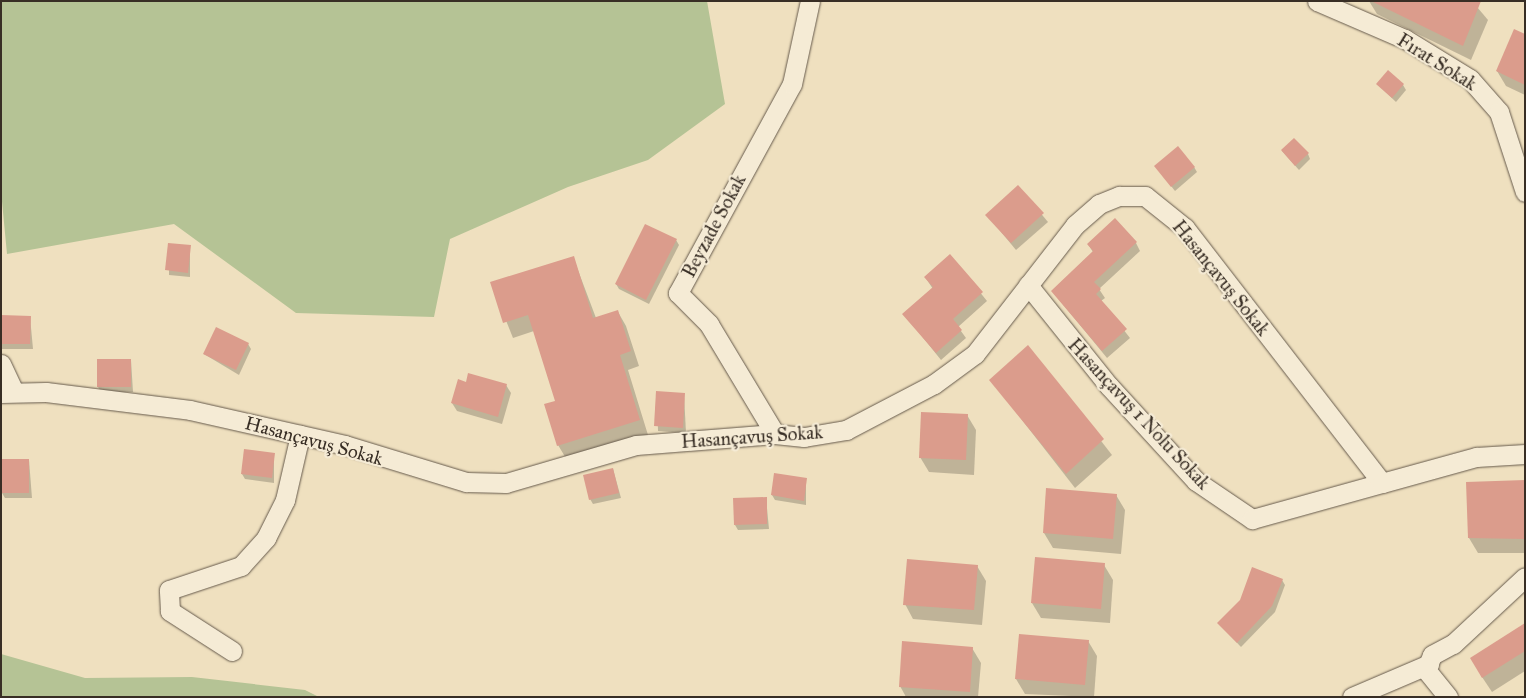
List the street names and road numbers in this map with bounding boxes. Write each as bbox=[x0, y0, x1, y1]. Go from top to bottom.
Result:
street label: Fırat Sokak bbox=[1393, 29, 1481, 95]
street label: Beyzade Sokak bbox=[677, 170, 751, 282]
street label: Hasançavuş Sokak bbox=[1167, 216, 1275, 340]
street label: Hasançavuş 1 Nolu Sokak bbox=[1063, 334, 1215, 494]
street label: Hasançavuş Sokak bbox=[242, 412, 386, 470]
street label: Hasançavuş Sokak bbox=[680, 421, 824, 453]

